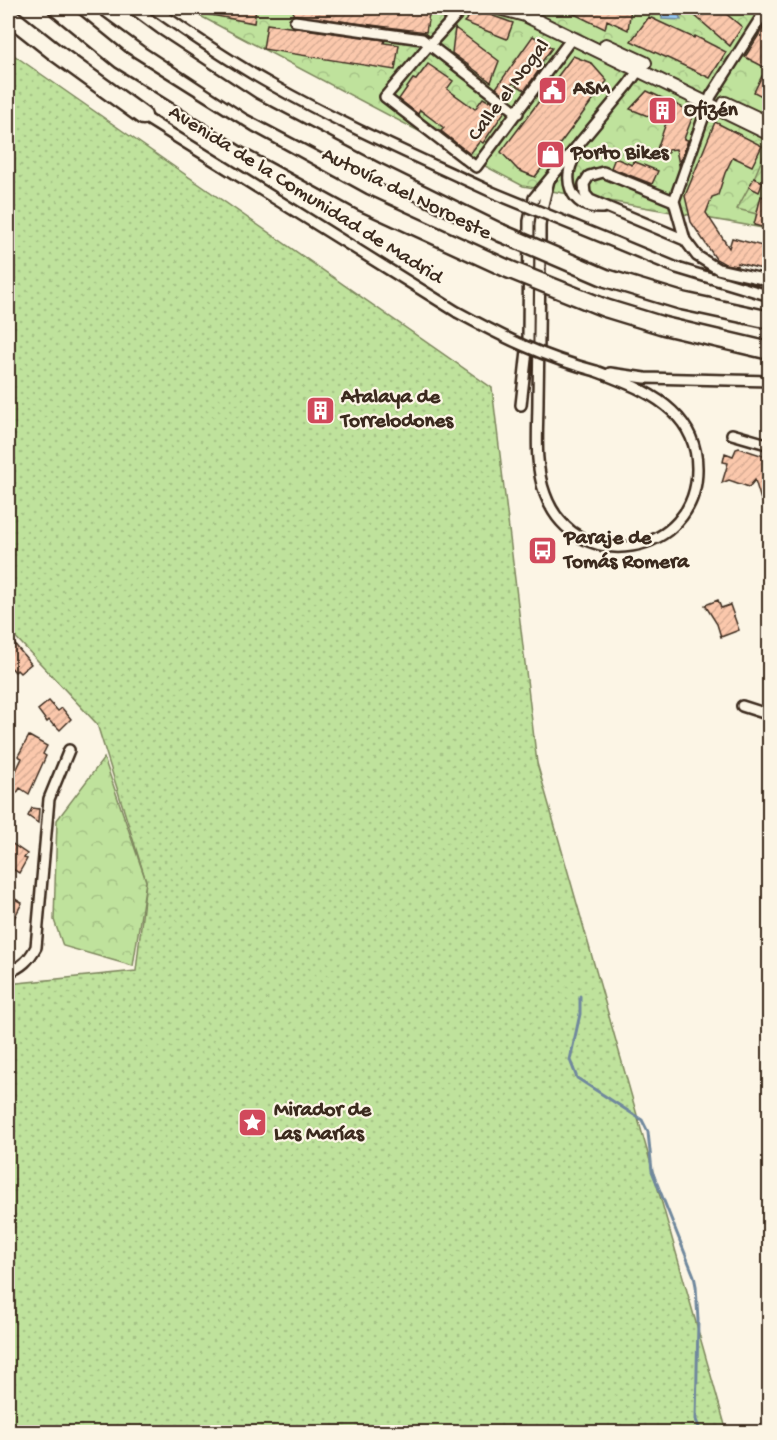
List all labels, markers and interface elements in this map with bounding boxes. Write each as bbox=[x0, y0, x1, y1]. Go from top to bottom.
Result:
street label: Calle el Nogal bbox=[463, 35, 557, 147]
public building icon: ASM bbox=[536, 74, 568, 106]
place label: ASM bbox=[572, 78, 611, 103]
building icon: Ofizén bbox=[647, 95, 679, 127]
place label: Ofizén bbox=[684, 99, 739, 124]
street label: Avenida de la Comunidad de Madrid bbox=[163, 101, 448, 292]
shop icon: Porto Bikes bbox=[534, 138, 566, 170]
place label: Porto Bikes bbox=[570, 142, 670, 167]
street label: Autovía del Noroeste bbox=[317, 143, 496, 247]
place label: Atalaya de Torrelodones bbox=[339, 386, 454, 435]
building icon: Atalaya de Torrelodones bbox=[304, 394, 336, 426]
place label: Paraje de Tomás Romera bbox=[562, 527, 690, 576]
bus stop icon: Paraje de Tomás Romera bbox=[527, 535, 559, 567]
place label: Mirador de Las Marías bbox=[274, 1099, 372, 1148]
place icon: Mirador de Las Marías bbox=[237, 1107, 269, 1139]

